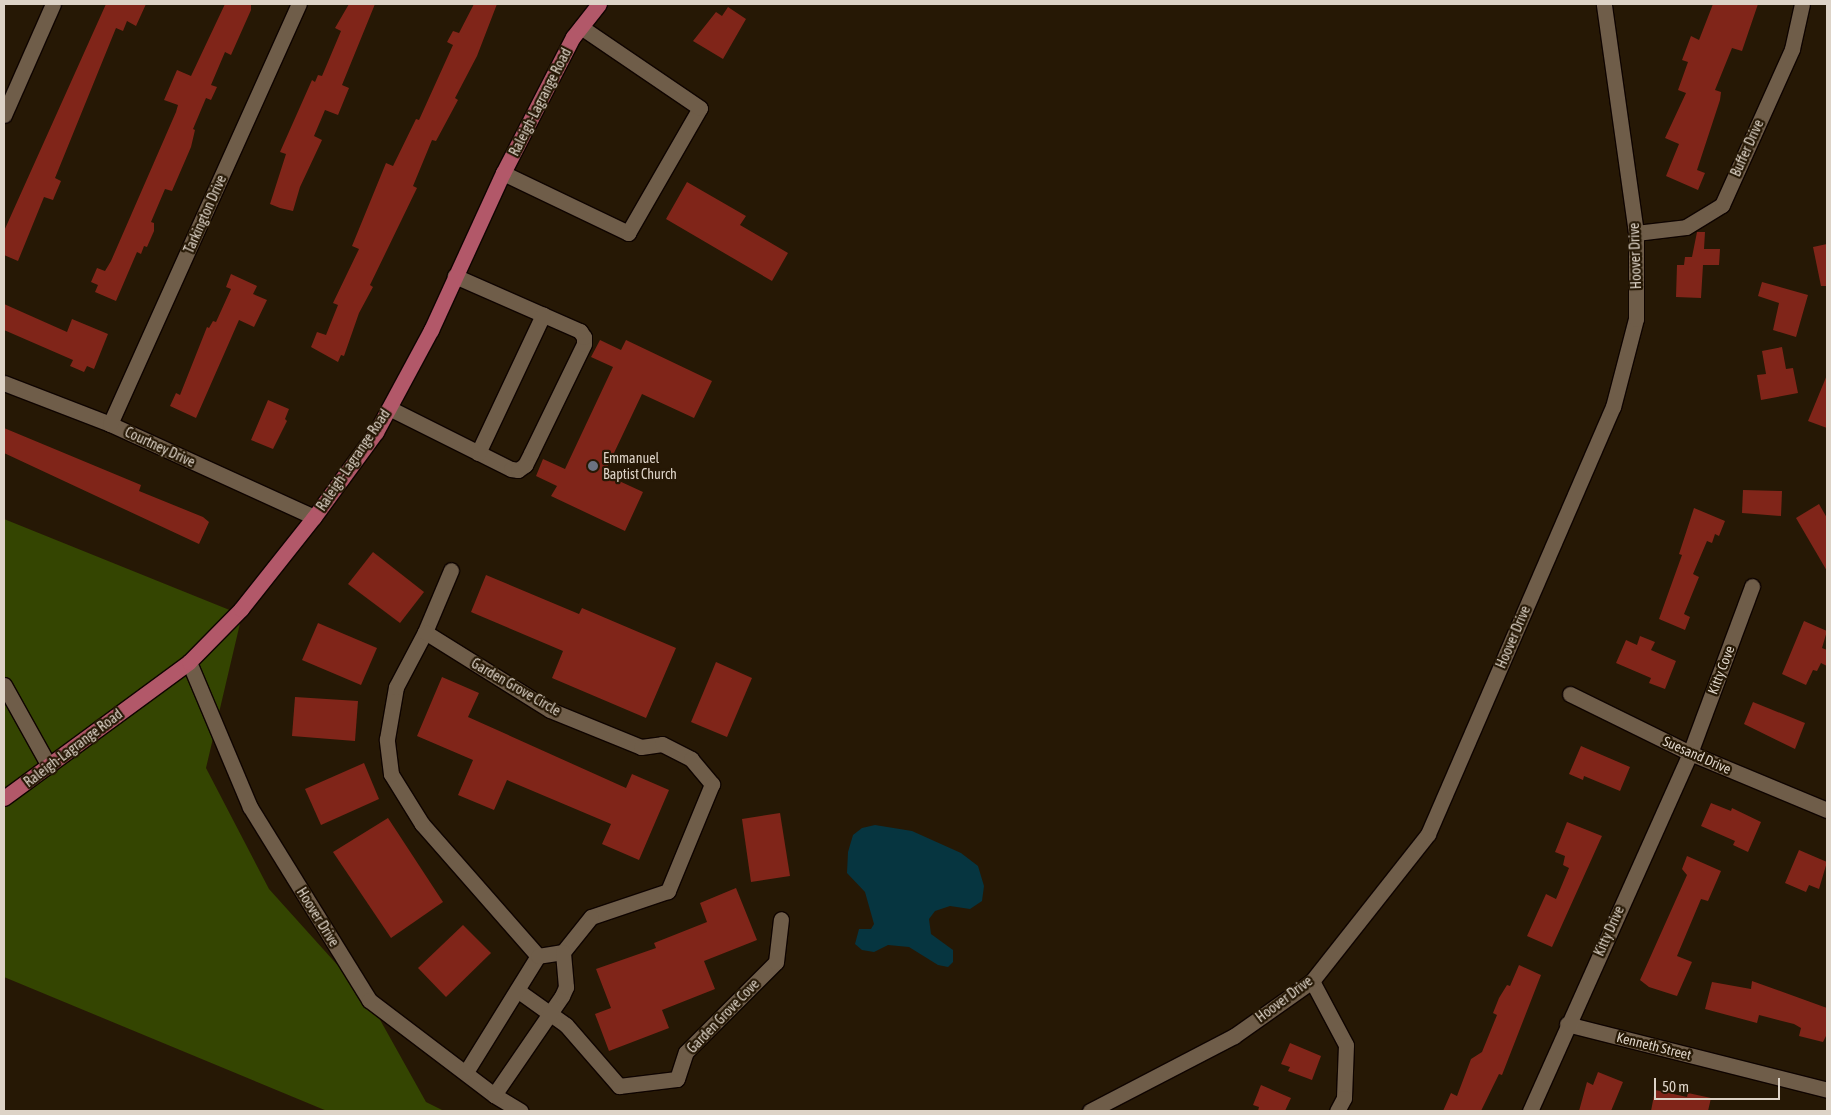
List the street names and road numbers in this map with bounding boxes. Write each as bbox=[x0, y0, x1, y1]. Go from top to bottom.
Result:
street label: Raleigh-Lagrange Road bbox=[506, 45, 574, 159]
street label: Buffer Drive bbox=[1727, 117, 1767, 179]
street label: Tarkington Drive bbox=[180, 172, 230, 256]
street label: Hoover Drive bbox=[1625, 223, 1645, 289]
street label: Raleigh-Lagrange Road bbox=[313, 406, 393, 514]
street label: Courtney Drive bbox=[122, 423, 198, 471]
street label: Hoover Drive bbox=[1492, 603, 1534, 671]
street label: Kitty Cove bbox=[1704, 643, 1738, 697]
street label: Garden Grove Circle bbox=[468, 655, 564, 719]
street label: Raleigh-Lagrange Road bbox=[21, 706, 125, 790]
street label: Suesand Drive bbox=[1660, 732, 1734, 778]
street label: Hoover Drive bbox=[293, 884, 343, 950]
street label: Kitty Drive bbox=[1591, 903, 1627, 959]
street label: Hoover Drive bbox=[1252, 972, 1316, 1026]
street label: Garden Grove Cove bbox=[683, 976, 763, 1056]
street label: Kenneth Street bbox=[1615, 1029, 1693, 1063]

